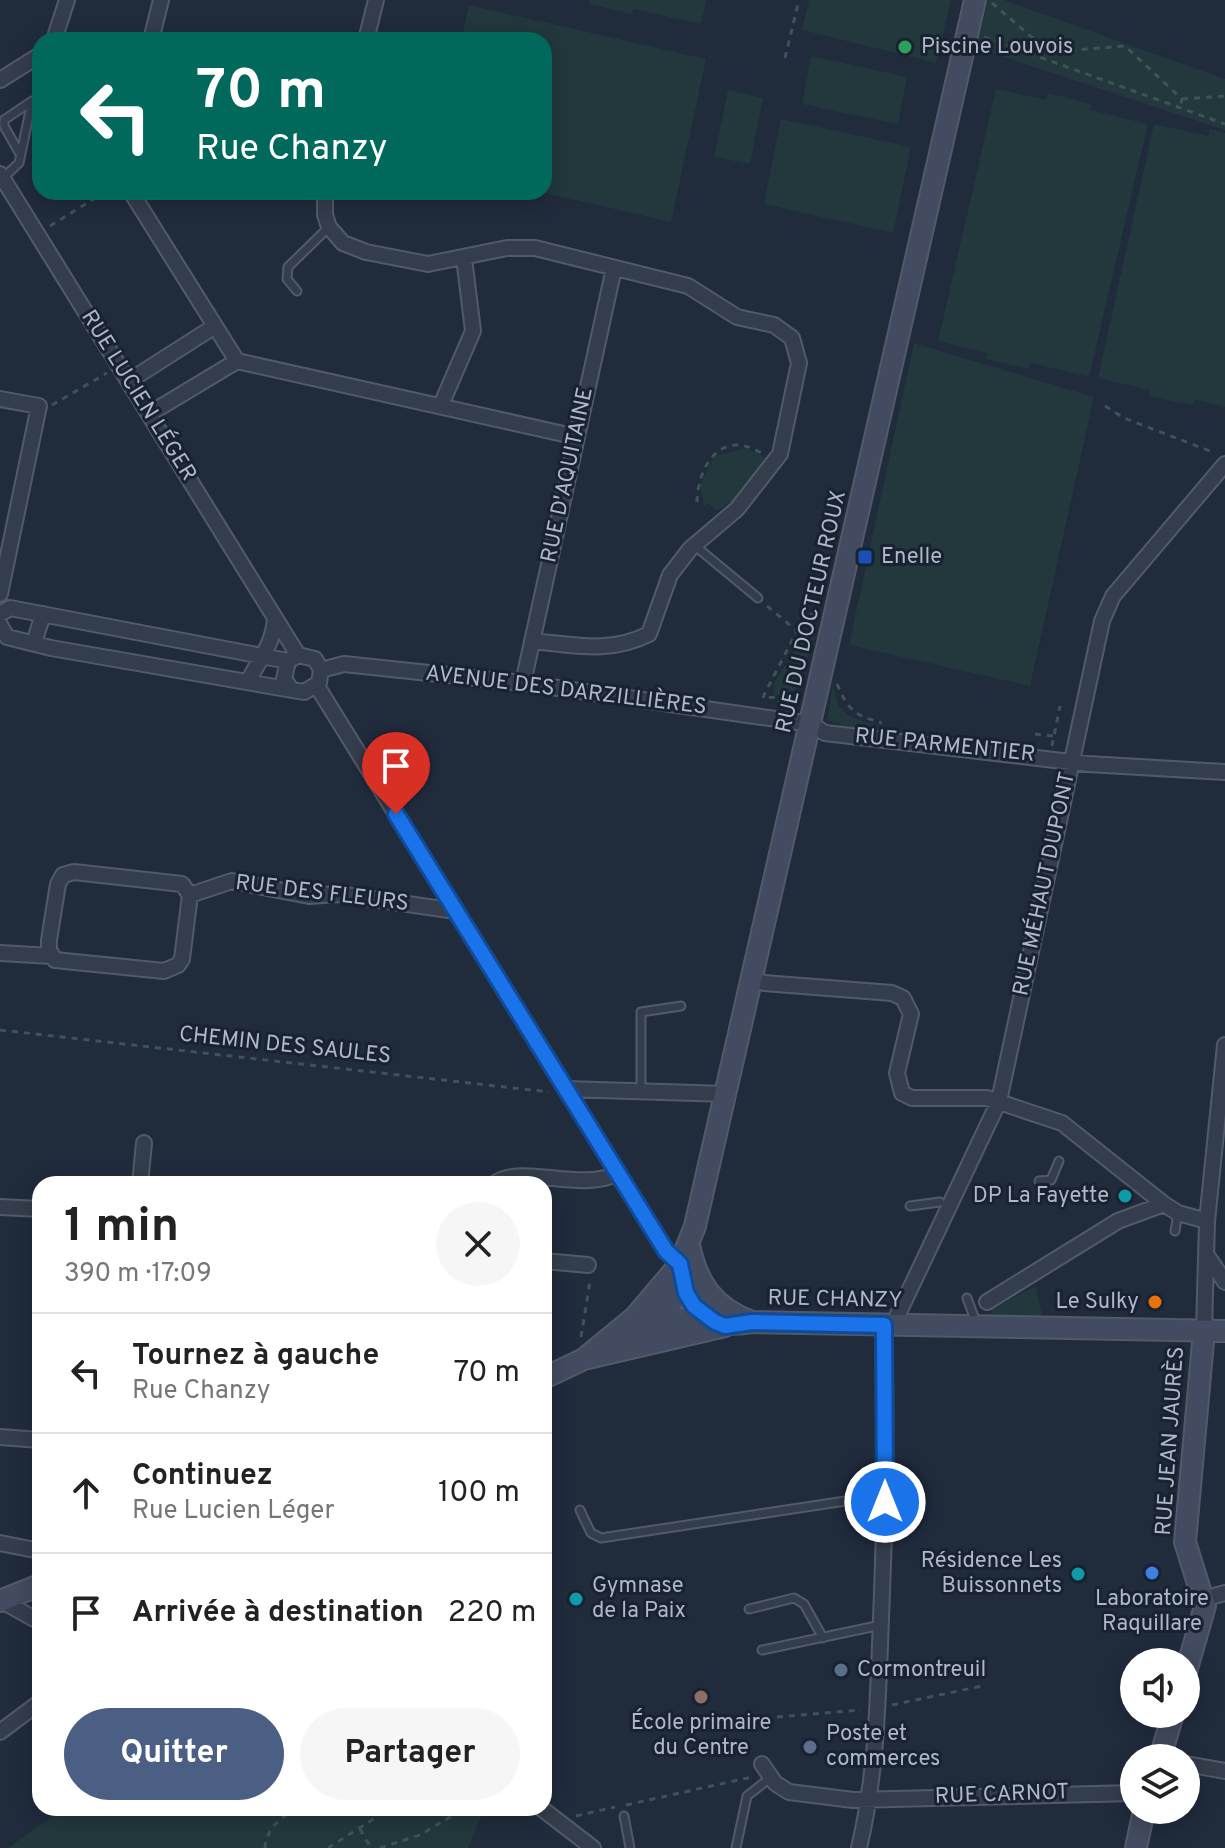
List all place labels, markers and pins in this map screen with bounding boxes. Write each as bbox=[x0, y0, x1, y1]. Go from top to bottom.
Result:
place label: Piscine Louvois bbox=[921, 34, 1073, 61]
marker: Piscine Louvois bbox=[896, 38, 914, 56]
place label: Enelle bbox=[881, 544, 942, 571]
marker: Enelle bbox=[856, 548, 874, 566]
pin bbox=[362, 732, 430, 814]
place label: DP La Fayette bbox=[973, 1183, 1109, 1210]
marker: DP La Fayette bbox=[1116, 1187, 1134, 1205]
place label: Le Sulky bbox=[1055, 1289, 1139, 1316]
marker: Le Sulky bbox=[1146, 1293, 1164, 1311]
place label: Résidence Les Buissonnets bbox=[921, 1548, 1062, 1600]
marker: Laboratoire Raquillare bbox=[1143, 1564, 1161, 1582]
marker: Résidence Les Buissonnets bbox=[1069, 1565, 1087, 1583]
place label: Gymnase de la Paix bbox=[592, 1573, 686, 1625]
place label: Laboratoire Raquillare bbox=[1095, 1586, 1209, 1638]
marker: Gymnase de la Paix bbox=[567, 1590, 585, 1608]
place label: Cormontreuil bbox=[857, 1657, 986, 1684]
marker: Cormontreuil bbox=[832, 1661, 850, 1679]
marker: École primaire du Centre bbox=[692, 1688, 710, 1706]
place label: École primaire du Centre bbox=[631, 1708, 771, 1762]
place label: Poste et commerces bbox=[826, 1721, 940, 1773]
marker: Poste et commerces bbox=[801, 1738, 819, 1756]

